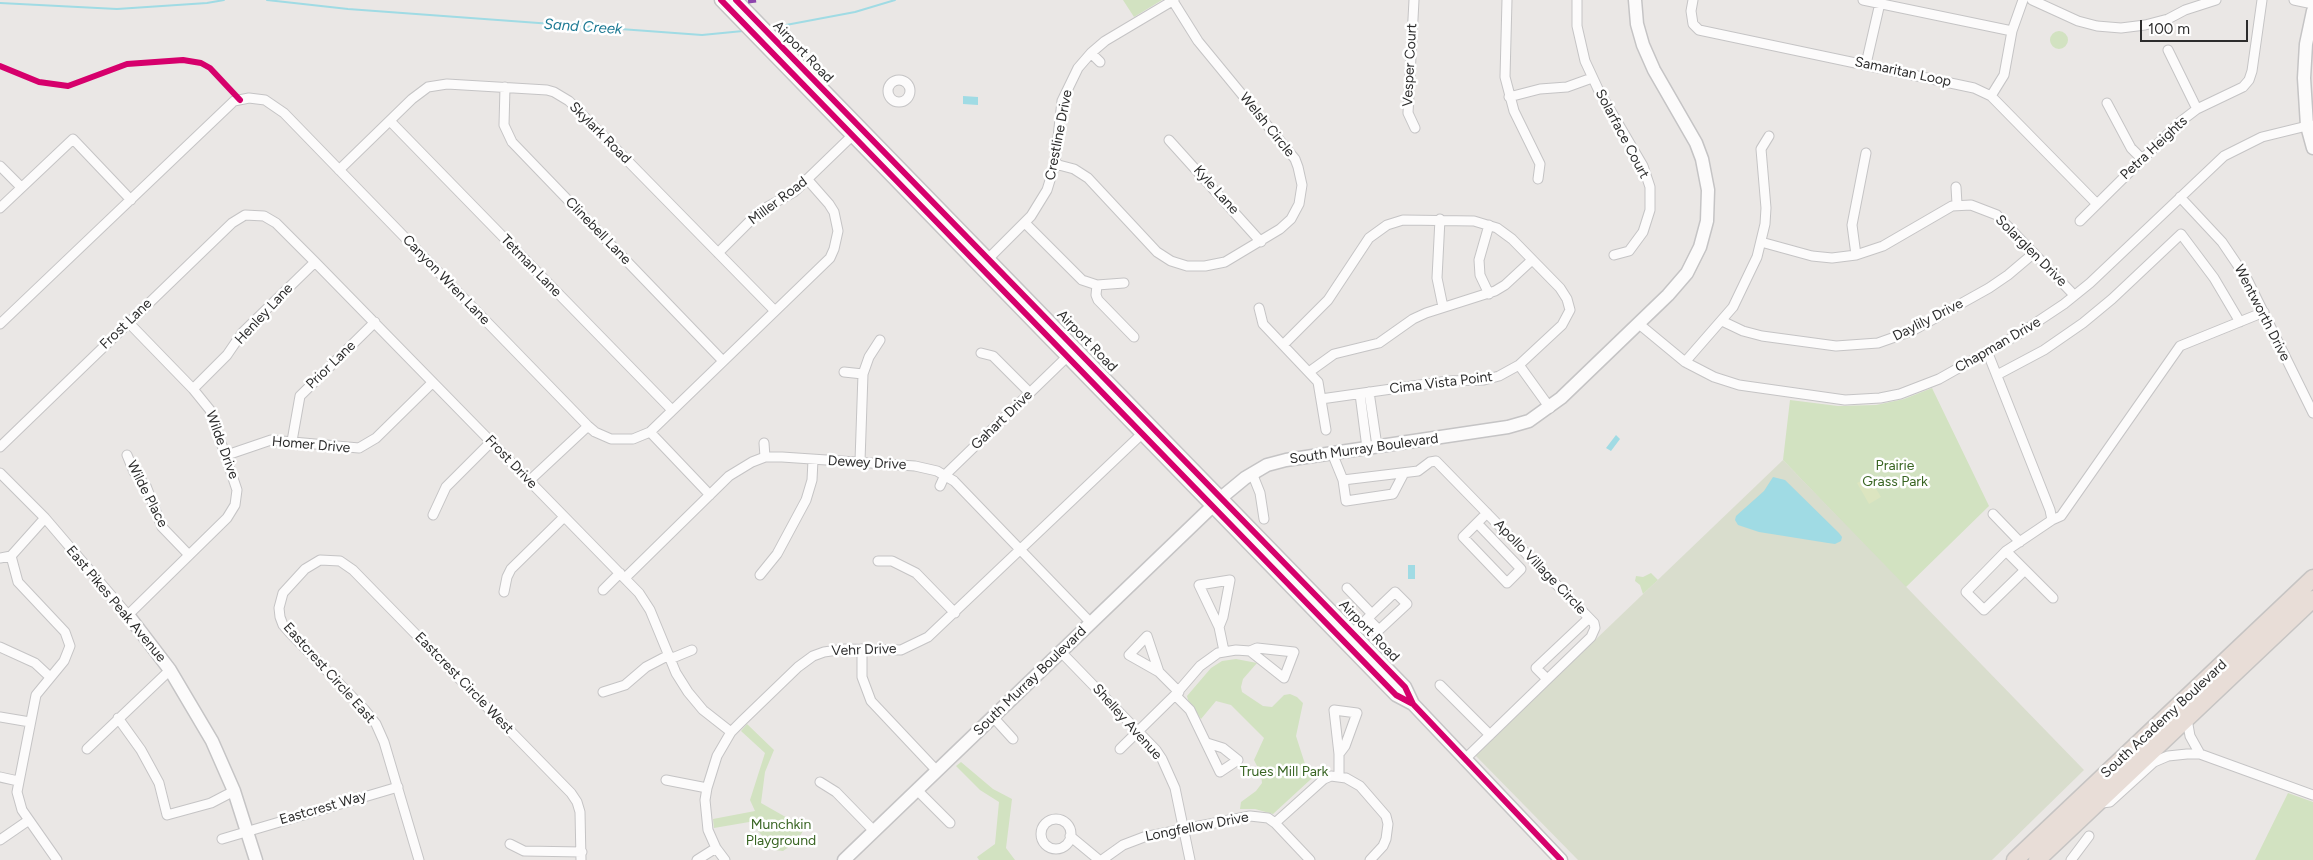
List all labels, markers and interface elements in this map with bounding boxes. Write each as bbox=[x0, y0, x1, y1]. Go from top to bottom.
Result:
scale bar bbox=[2143, 10, 2250, 42]
water label: Sand Creek bbox=[543, 15, 623, 39]
street label: Airport Road bbox=[769, 18, 837, 86]
text: 100 m bbox=[2148, 20, 2190, 38]
street label: Vesper Court bbox=[1399, 23, 1421, 107]
street label: Samaritan Loop bbox=[1853, 54, 1953, 90]
street label: Solarface Court bbox=[1591, 87, 1653, 181]
street label: Crestline Drive bbox=[1042, 88, 1076, 182]
street label: Welsh Circle bbox=[1236, 89, 1298, 161]
street label: Skylark Road bbox=[566, 99, 634, 167]
street label: Petra Heights bbox=[2117, 113, 2191, 183]
street label: Kyle Lane bbox=[1190, 162, 1242, 218]
street label: Miller Road bbox=[745, 173, 811, 229]
street label: Clinebell Lane bbox=[562, 194, 634, 268]
street label: Solarglen Drive bbox=[1992, 212, 2070, 290]
street label: Tetman Lane bbox=[497, 231, 565, 301]
street label: Canyon Wren Lane bbox=[399, 232, 493, 328]
street label: Wentworth Drive bbox=[2230, 262, 2294, 364]
street label: Henley Lane bbox=[232, 280, 296, 348]
street label: Frost Lane bbox=[97, 295, 155, 353]
street label: Daylily Drive bbox=[1890, 295, 1966, 345]
street label: Airport Road bbox=[1053, 307, 1121, 375]
street label: Chapman Drive bbox=[1952, 314, 2044, 376]
street label: Prior Lane bbox=[303, 337, 359, 393]
street label: Cima Vista Point bbox=[1389, 368, 1493, 398]
street label: Gahart Drive bbox=[968, 387, 1036, 453]
street label: Wilde Drive bbox=[202, 409, 242, 481]
street label: South Murray Boulevard bbox=[1288, 430, 1440, 468]
street label: Frost Drive bbox=[481, 432, 541, 492]
street label: Homer Drive bbox=[271, 433, 351, 457]
street label: Dewey Drive bbox=[827, 453, 907, 473]
street label: Wilde Place bbox=[123, 458, 171, 530]
park label: Prairie Grass Park bbox=[1862, 458, 1928, 491]
street label: Apollo Village Circle bbox=[1490, 516, 1590, 618]
street label: East Pikes Peak Avenue bbox=[62, 542, 170, 666]
street label: Airport Road bbox=[1335, 597, 1403, 665]
street label: Eastcrest Circle East bbox=[279, 619, 379, 727]
street label: South Murray Boulevard bbox=[970, 623, 1090, 739]
street label: Eastcrest Circle West bbox=[411, 629, 517, 737]
street label: Vehr Drive bbox=[831, 640, 897, 660]
street label: South Academy Boulevard bbox=[2098, 656, 2230, 782]
street label: Shelley Avenue bbox=[1089, 681, 1165, 763]
park label: Trues Mill Park bbox=[1240, 764, 1328, 780]
street label: Eastcrest Way bbox=[278, 788, 368, 828]
street label: Longfellow Drive bbox=[1144, 809, 1250, 845]
park label: Munchkin Playground bbox=[746, 817, 816, 850]

